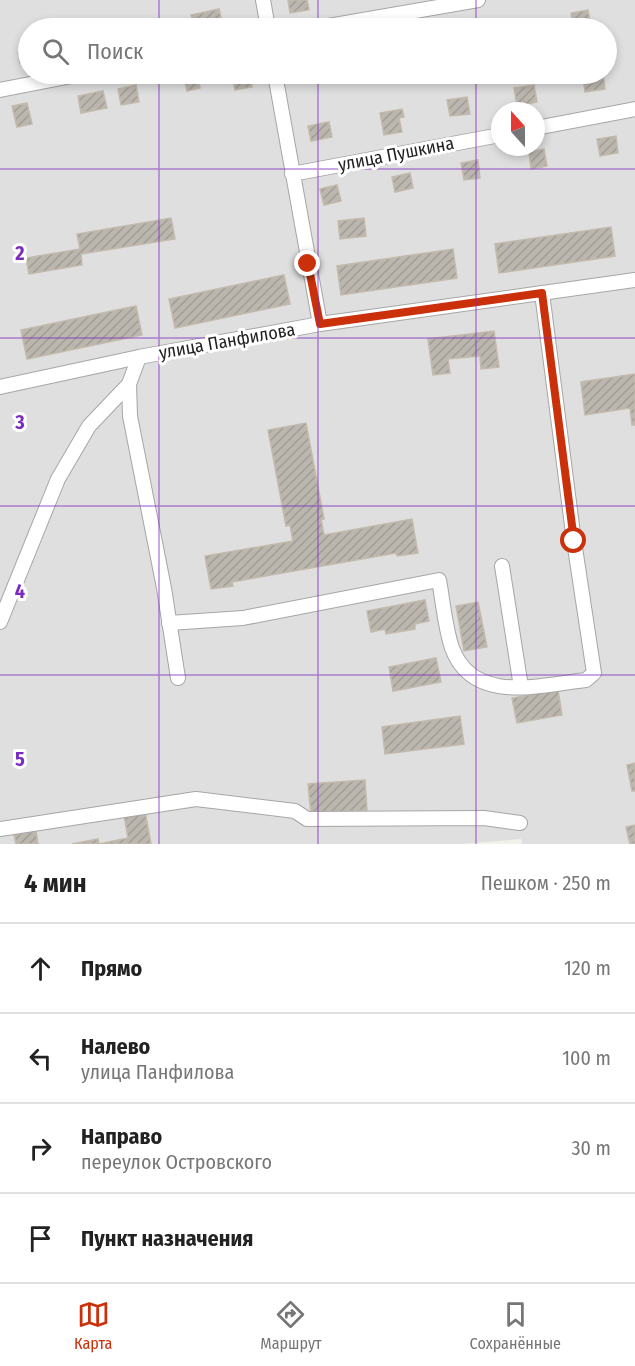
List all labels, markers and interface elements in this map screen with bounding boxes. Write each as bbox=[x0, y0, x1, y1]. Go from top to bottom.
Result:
search box bbox=[18, 18, 617, 84]
icon: search bbox=[39, 35, 72, 68]
text: Поиск bbox=[87, 38, 143, 65]
north arrow bbox=[491, 102, 545, 156]
street label: улица Пушкина bbox=[336, 132, 456, 176]
text: 2 bbox=[14, 241, 25, 265]
route end bbox=[294, 250, 320, 276]
street label: улица Панфилова bbox=[157, 318, 297, 364]
text: 3 bbox=[14, 410, 25, 434]
route start bbox=[560, 527, 586, 553]
text: 4 bbox=[15, 579, 25, 603]
text: 5 bbox=[15, 747, 25, 771]
text: 4 мин bbox=[24, 868, 86, 899]
text: Пешком · 250 m bbox=[481, 871, 611, 895]
icon: ahead bbox=[24, 952, 57, 985]
text: Прямо bbox=[81, 955, 142, 982]
text: 120 m bbox=[564, 956, 611, 980]
text: Налево bbox=[81, 1033, 150, 1060]
icon: left bbox=[24, 1042, 57, 1075]
text: 100 m bbox=[562, 1046, 611, 1070]
text: улица Панфилова bbox=[81, 1060, 234, 1084]
text: Направо bbox=[81, 1123, 162, 1150]
icon: right bbox=[24, 1132, 57, 1165]
text: 30 m bbox=[571, 1136, 611, 1160]
text: переулок Островского bbox=[81, 1150, 272, 1174]
icon: arrive bbox=[24, 1222, 57, 1255]
text: Пункт назначения bbox=[81, 1225, 253, 1252]
tab: Карта bbox=[74, 1298, 112, 1353]
tab: Маршрут bbox=[260, 1298, 322, 1353]
tab: Сохранённые bbox=[470, 1298, 561, 1353]

